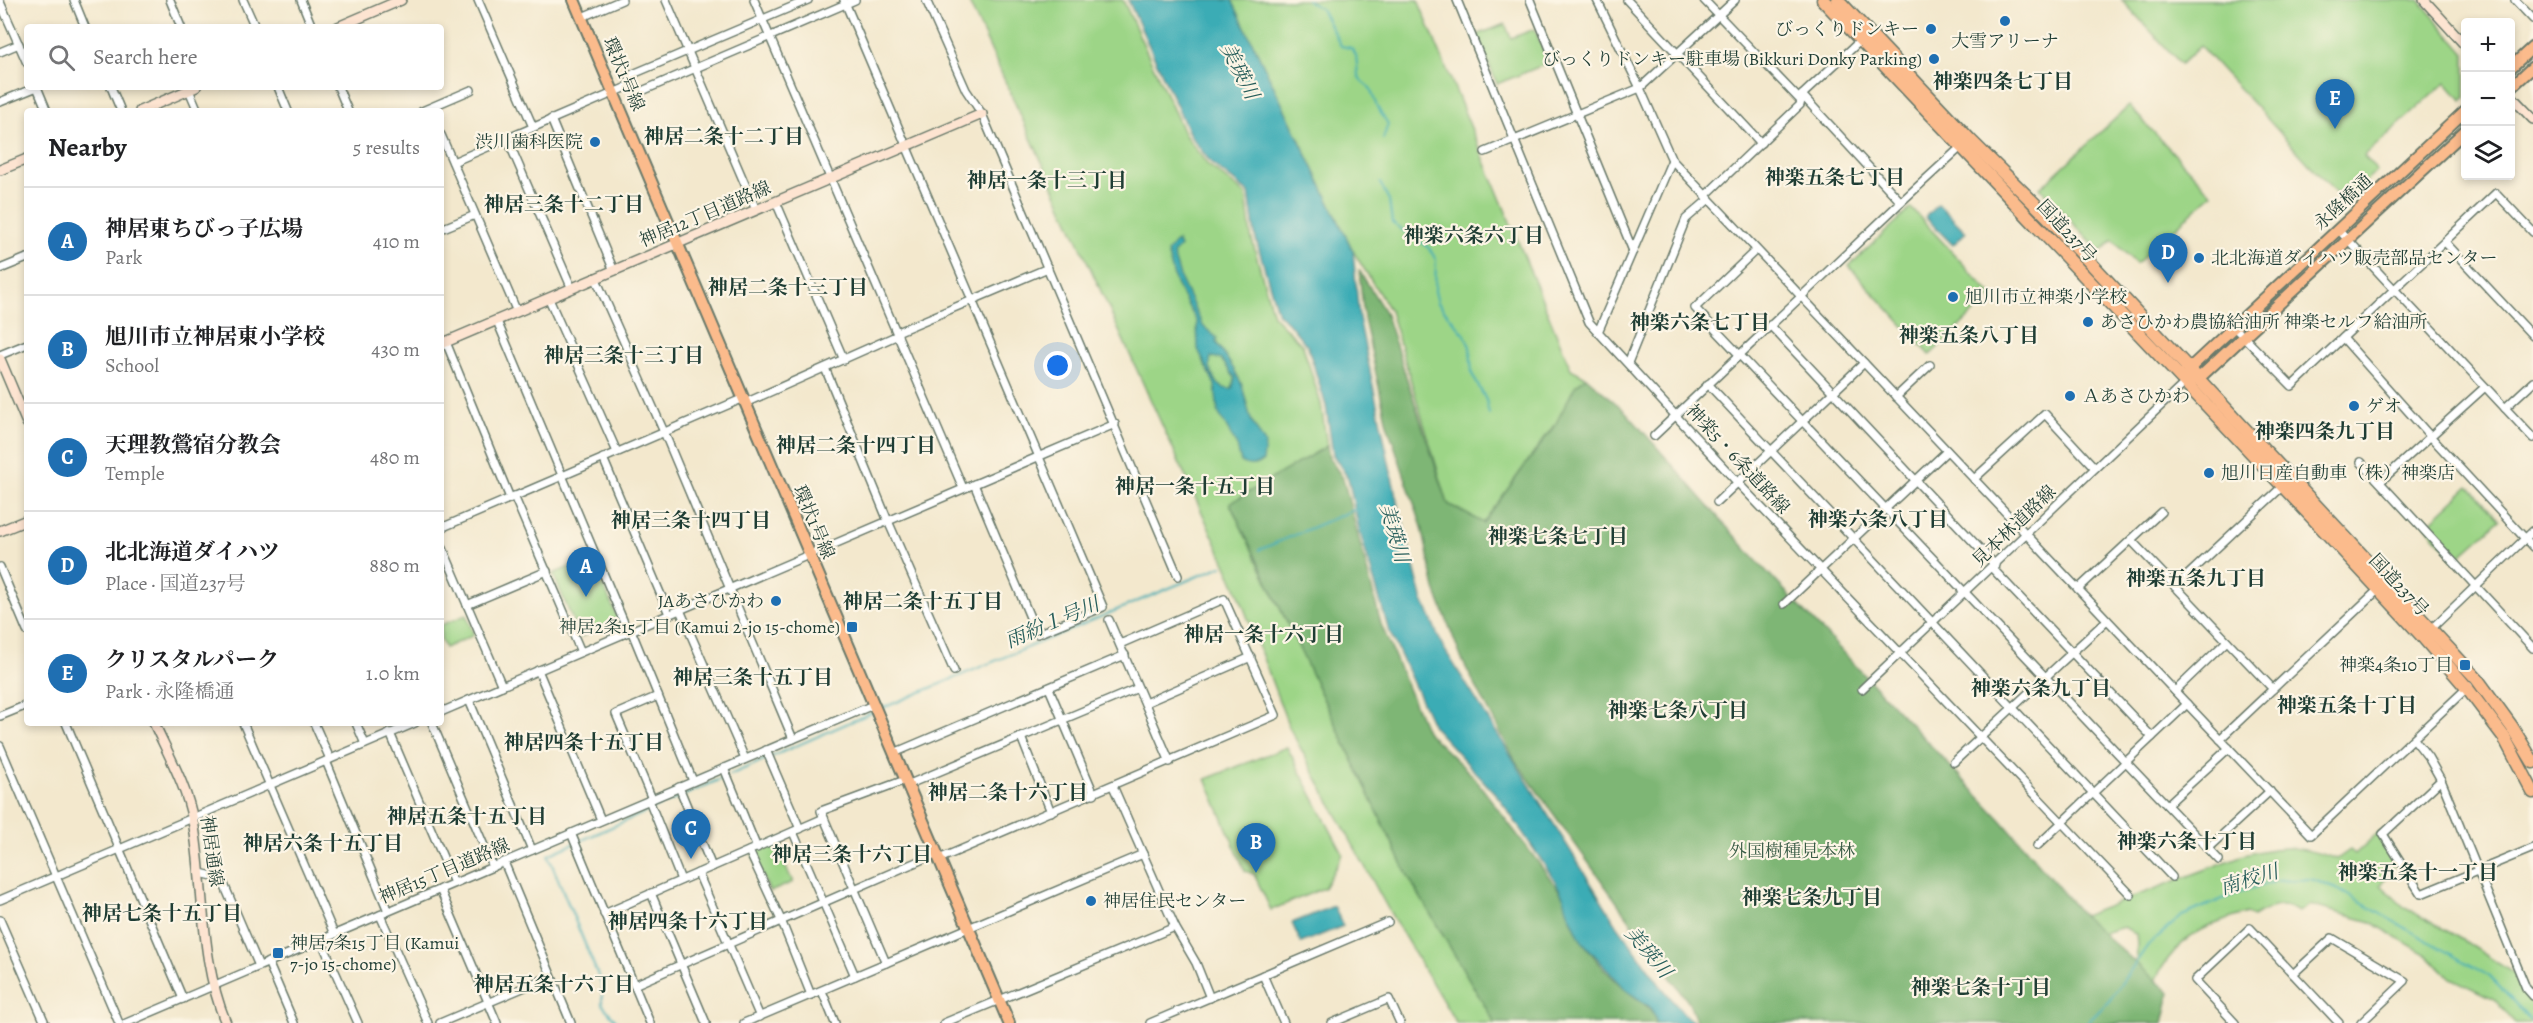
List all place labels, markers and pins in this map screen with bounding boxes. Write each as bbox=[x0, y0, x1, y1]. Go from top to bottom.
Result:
marker: 大雪アリーナ bbox=[1998, 14, 2012, 28]
place label: びっくりドンキー bbox=[1775, 17, 1919, 41]
marker: びっくりドンキー bbox=[1924, 22, 1938, 36]
place label: 大雪アリーナ bbox=[1951, 29, 2059, 53]
place label: びっくりドンキー駐車場 (Bikkuri Donky Parking) bbox=[1542, 47, 1922, 71]
marker: びっくりドンキー駐車場 (Bikkuri Donky Parking) bbox=[1927, 52, 1941, 66]
pin: E bbox=[2316, 80, 2354, 129]
place label: 渋川歯科医院 bbox=[475, 130, 583, 154]
marker: 渋川歯科医院 bbox=[588, 135, 602, 149]
pin: D bbox=[2148, 234, 2188, 283]
place label: 北北海道ダイハツ販売部品センター bbox=[2211, 246, 2498, 270]
marker: 北北海道ダイハツ販売部品センター bbox=[2192, 251, 2206, 265]
place label: 旭川市立神楽小学校 bbox=[1965, 285, 2127, 309]
marker: 旭川市立神楽小学校 bbox=[1946, 290, 1960, 304]
place label: あさひかわ農協給油所 神楽セルフ給油所 bbox=[2100, 310, 2428, 334]
marker: あさひかわ農協給油所 神楽セルフ給油所 bbox=[2081, 315, 2095, 329]
place label: Ａあさひかわ bbox=[2082, 384, 2190, 408]
marker: Ａあさひかわ bbox=[2063, 389, 2077, 403]
place label: ゲオ bbox=[2366, 394, 2402, 418]
marker: ゲオ bbox=[2347, 399, 2361, 413]
place label: 旭川日産自動車（株）神楽店 bbox=[2221, 461, 2455, 485]
marker: 旭川日産自動車（株）神楽店 bbox=[2202, 466, 2216, 480]
pin: A bbox=[566, 548, 606, 597]
place label: JAあさひかわ bbox=[658, 589, 764, 613]
marker: JAあさひかわ bbox=[769, 594, 783, 608]
place label: 神居2条15丁目 (Kamui 2-jo 15-chome) bbox=[559, 615, 840, 639]
marker: 神居2条15丁目 (Kamui 2-jo 15-chome) bbox=[845, 620, 859, 634]
place label: 神楽4条10丁目 bbox=[2339, 653, 2453, 677]
marker: 神楽4条10丁目 bbox=[2458, 658, 2472, 672]
pin: C bbox=[672, 810, 710, 859]
pin: B bbox=[1236, 824, 1276, 873]
place label: 神居住民センター bbox=[1103, 889, 1246, 913]
marker: 神居住民センター bbox=[1084, 894, 1098, 908]
place label: 神居7条15丁目 (Kamui 7-jo 15-chome) bbox=[290, 931, 459, 976]
marker: 神居7条15丁目 (Kamui 7-jo 15-chome) bbox=[271, 946, 285, 960]

